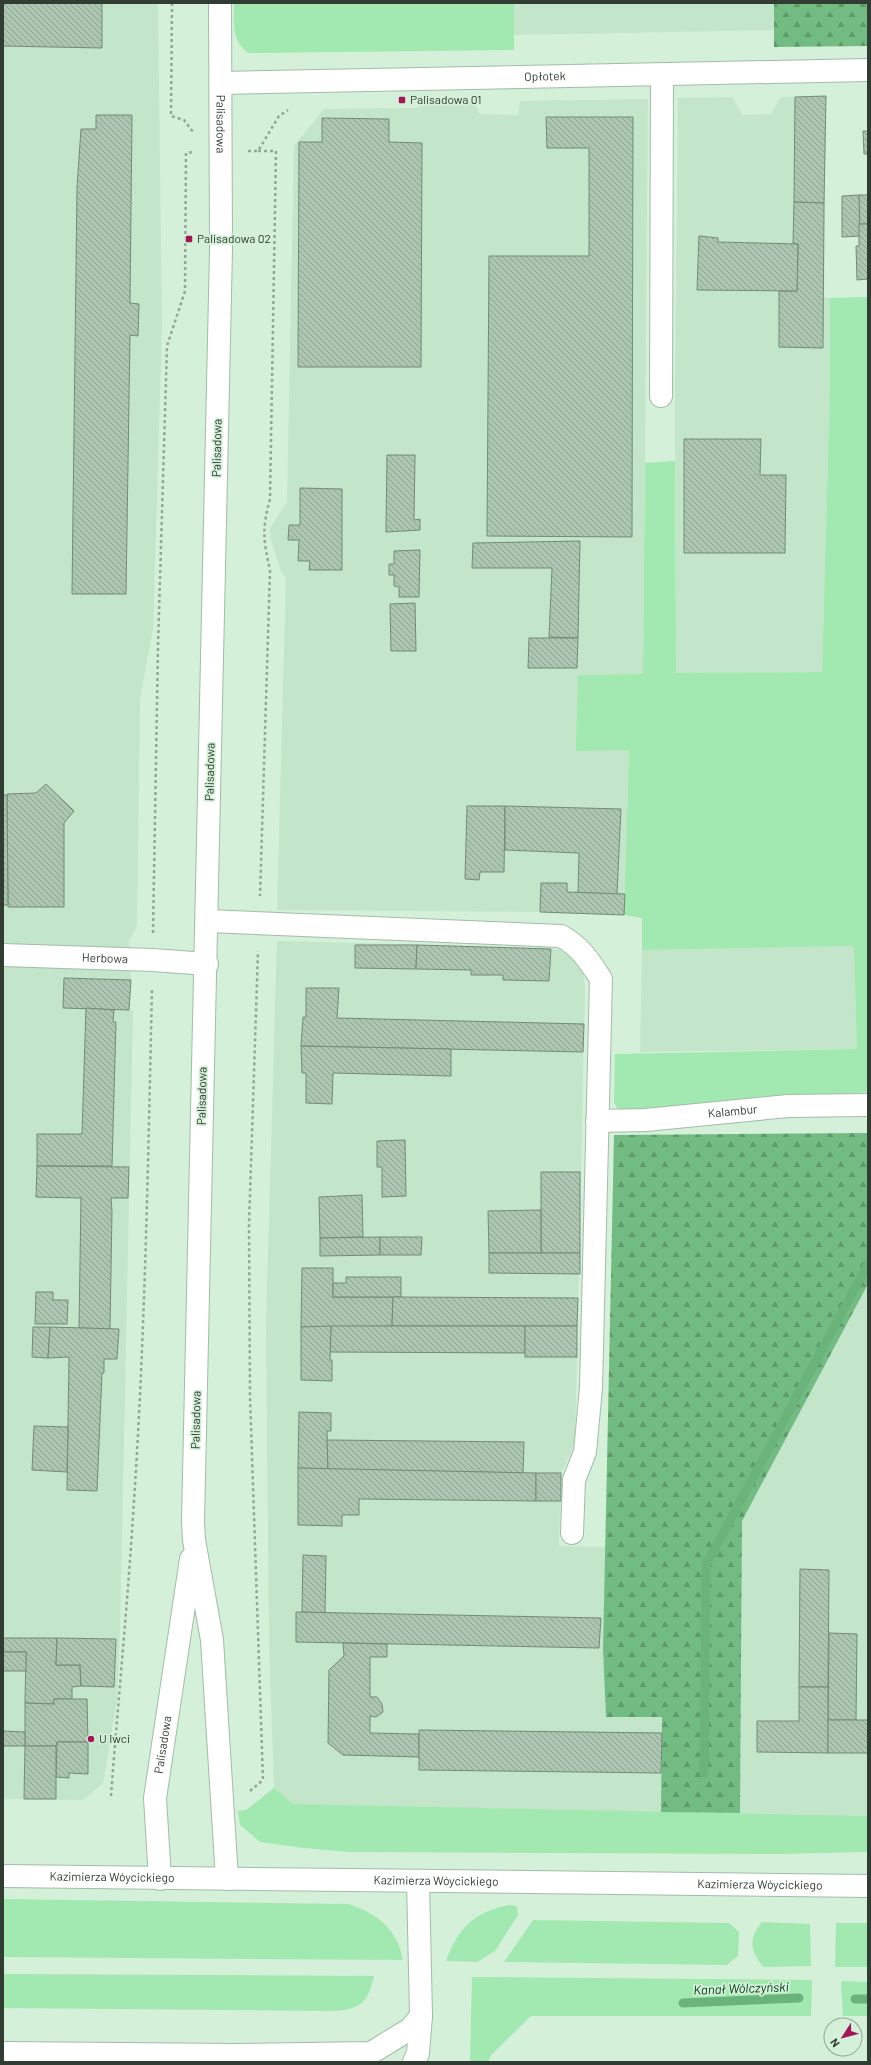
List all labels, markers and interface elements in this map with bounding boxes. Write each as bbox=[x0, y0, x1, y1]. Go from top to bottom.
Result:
street label: Opłotek bbox=[524, 68, 566, 83]
place label: Palisadowa 01 bbox=[410, 92, 481, 106]
street label: Palisadowa bbox=[214, 95, 229, 153]
marker: Palisadowa 01 bbox=[397, 95, 407, 105]
place label: Palisadowa 02 bbox=[197, 231, 271, 245]
marker: Palisadowa 02 bbox=[184, 234, 194, 244]
street label: Palisadowa bbox=[208, 419, 224, 477]
street label: Palisadowa bbox=[201, 743, 217, 801]
street label: Herbowa bbox=[82, 950, 128, 965]
street label: Palisadowa bbox=[193, 1067, 209, 1125]
street label: Kalambur bbox=[707, 1101, 759, 1120]
street label: Palisadowa bbox=[187, 1391, 203, 1449]
street label: Palisadowa bbox=[151, 1715, 173, 1775]
place label: U Iwci bbox=[99, 1731, 130, 1745]
marker: U Iwci bbox=[86, 1734, 96, 1744]
street label: Kazimierza Wóycickiego bbox=[49, 1869, 175, 1884]
street label: Kazimierza Wóycickiego bbox=[373, 1872, 499, 1888]
street label: Kazimierza Wóycickiego bbox=[697, 1876, 823, 1891]
water label: Kanał Wólczyński bbox=[693, 1978, 790, 1998]
north arrow bbox=[823, 2017, 863, 2057]
text: N bbox=[827, 2036, 842, 2050]

